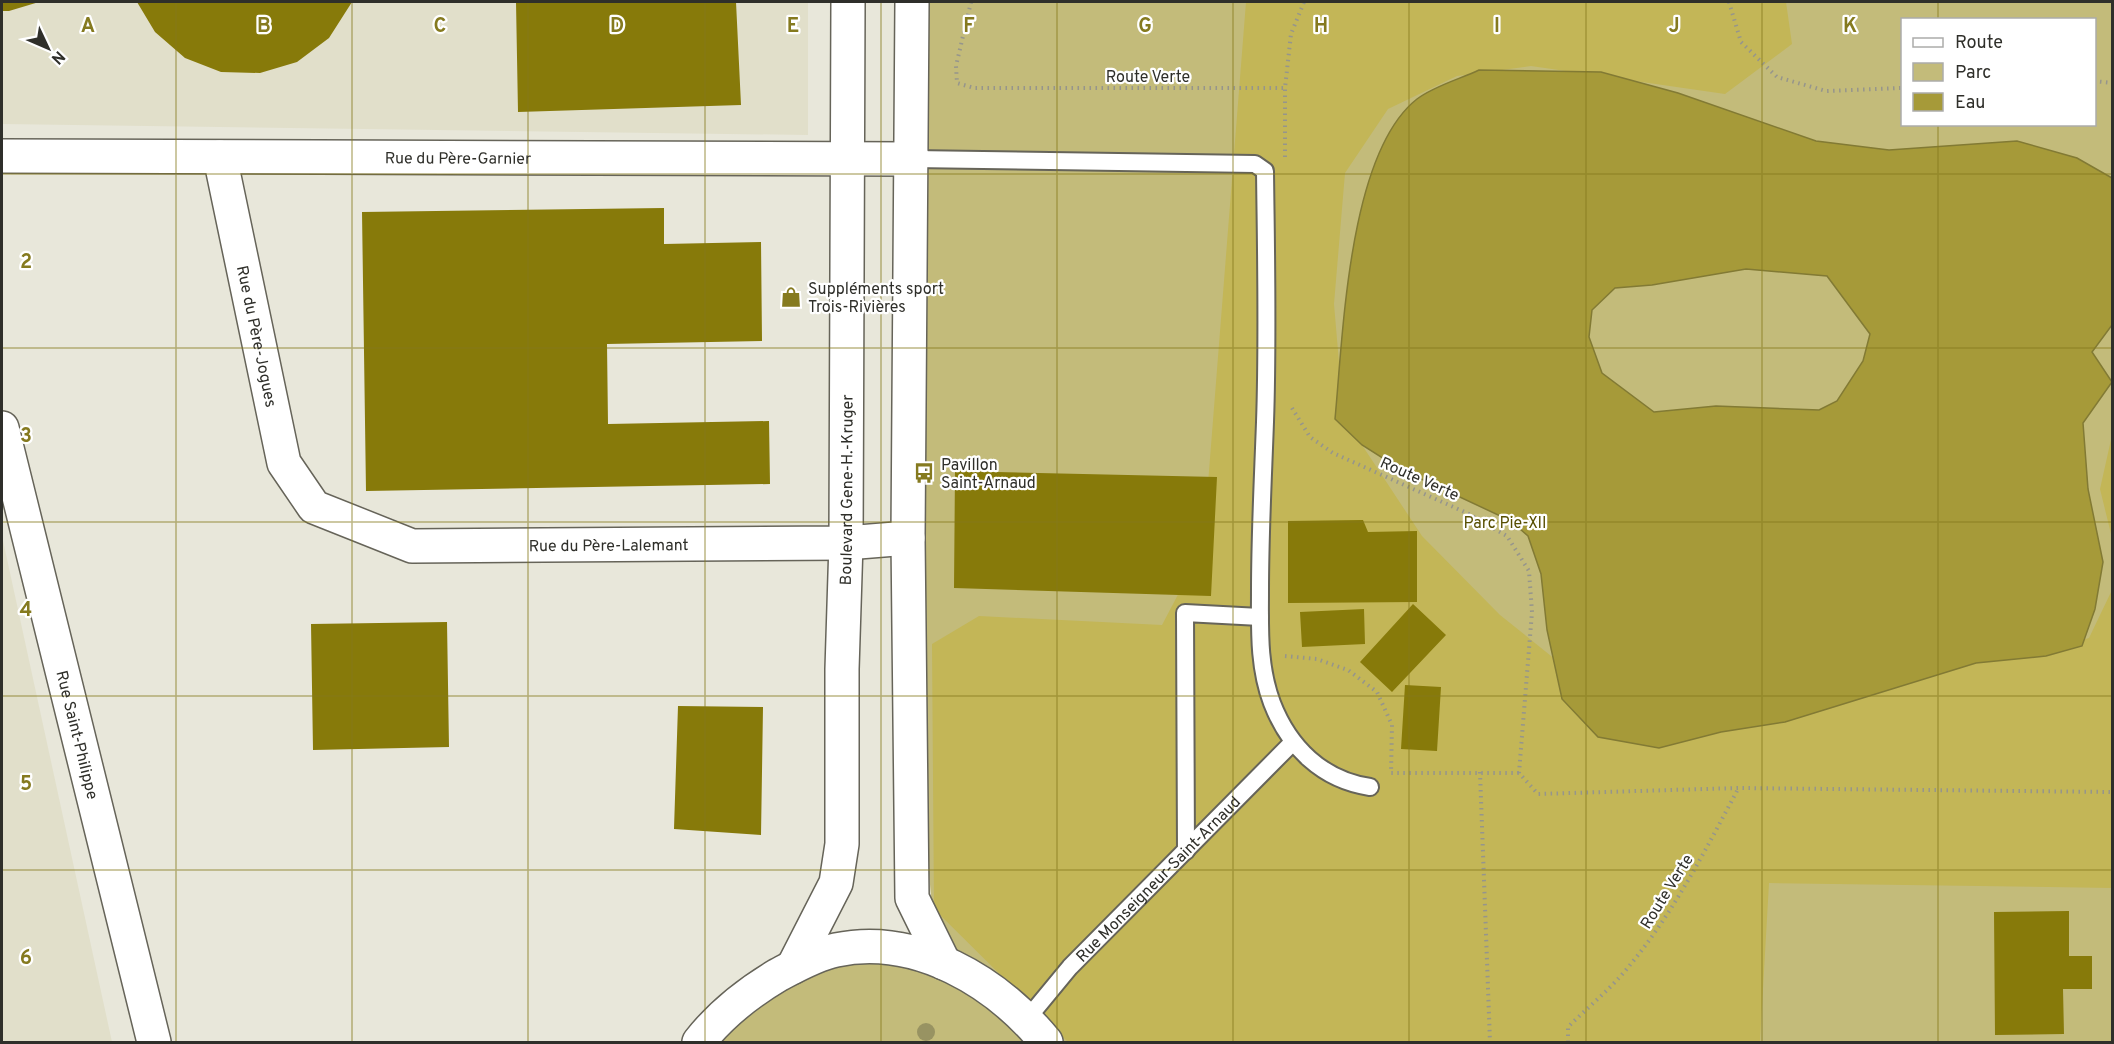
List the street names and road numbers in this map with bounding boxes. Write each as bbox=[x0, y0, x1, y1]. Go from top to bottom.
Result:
street label: Route Verte bbox=[1106, 68, 1190, 88]
street label: Rue du Père-Garnier bbox=[385, 149, 531, 170]
street label: Rue du Père-Jogues bbox=[231, 264, 280, 409]
street label: Boulevard Gene-H.-Kruger bbox=[837, 395, 859, 586]
street label: Route Verte bbox=[1377, 454, 1462, 506]
street label: Rue du Père-Lalemant bbox=[529, 536, 689, 557]
street label: Rue Saint-Philippe bbox=[50, 669, 102, 802]
street label: Rue Monseigneur-Saint-Arnaud bbox=[1073, 793, 1246, 967]
street label: Route Verte bbox=[1637, 851, 1699, 933]

